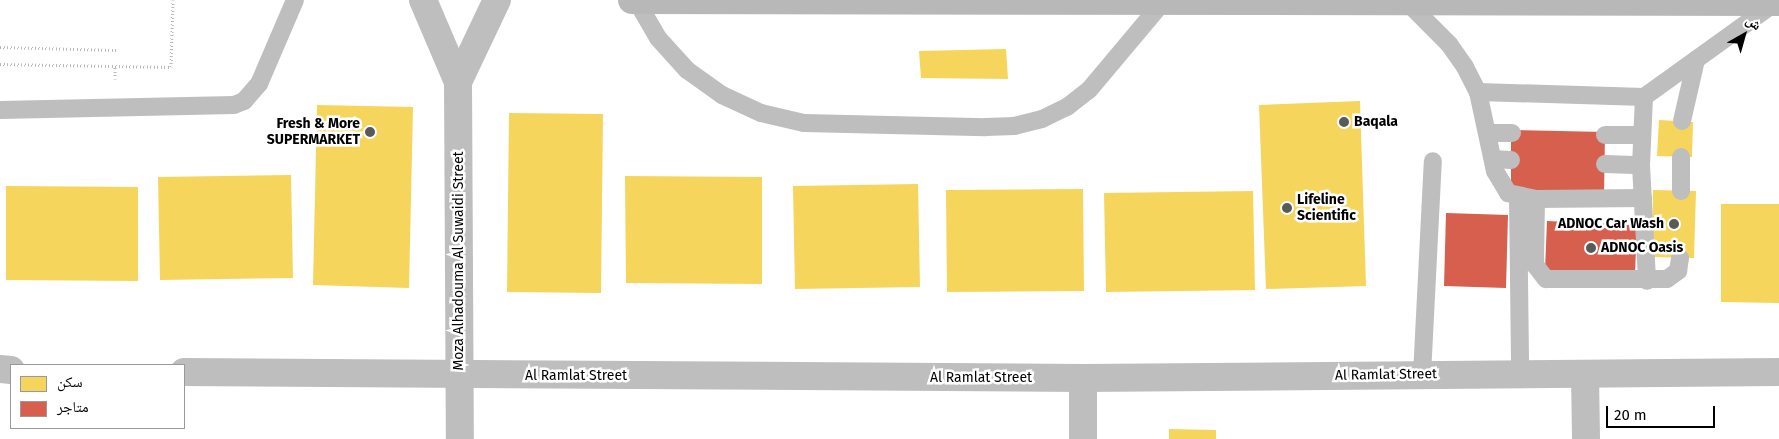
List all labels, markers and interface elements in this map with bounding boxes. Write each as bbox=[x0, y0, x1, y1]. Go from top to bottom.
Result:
north arrow bbox=[1719, 10, 1769, 60]
text: ش bbox=[1742, 12, 1765, 34]
place label: Baqala bbox=[1354, 114, 1398, 130]
place label: Fresh & More SUPERMARKET bbox=[267, 116, 360, 148]
marker: Baqala bbox=[1338, 116, 1350, 128]
marker: Fresh & More SUPERMARKET bbox=[364, 126, 376, 138]
street label: Moza Alhadouma Al Suwaidi Street bbox=[451, 151, 467, 371]
place label: Lifeline Scientific bbox=[1297, 192, 1356, 224]
marker: Lifeline Scientific bbox=[1281, 202, 1293, 214]
place label: ADNOC Car Wash bbox=[1558, 216, 1664, 232]
marker: ADNOC Car Wash bbox=[1668, 218, 1680, 230]
place label: ADNOC Oasis bbox=[1601, 240, 1683, 256]
marker: ADNOC Oasis bbox=[1585, 242, 1597, 254]
legend bbox=[10, 364, 185, 429]
street label: Al Ramlat Street bbox=[1335, 366, 1437, 384]
street label: Al Ramlat Street bbox=[525, 368, 627, 384]
street label: Al Ramlat Street bbox=[930, 370, 1032, 386]
text: سكن bbox=[57, 373, 83, 391]
scale bar bbox=[1609, 396, 1718, 428]
text: متاجر bbox=[57, 398, 89, 416]
text: 20 m bbox=[1614, 406, 1647, 424]

